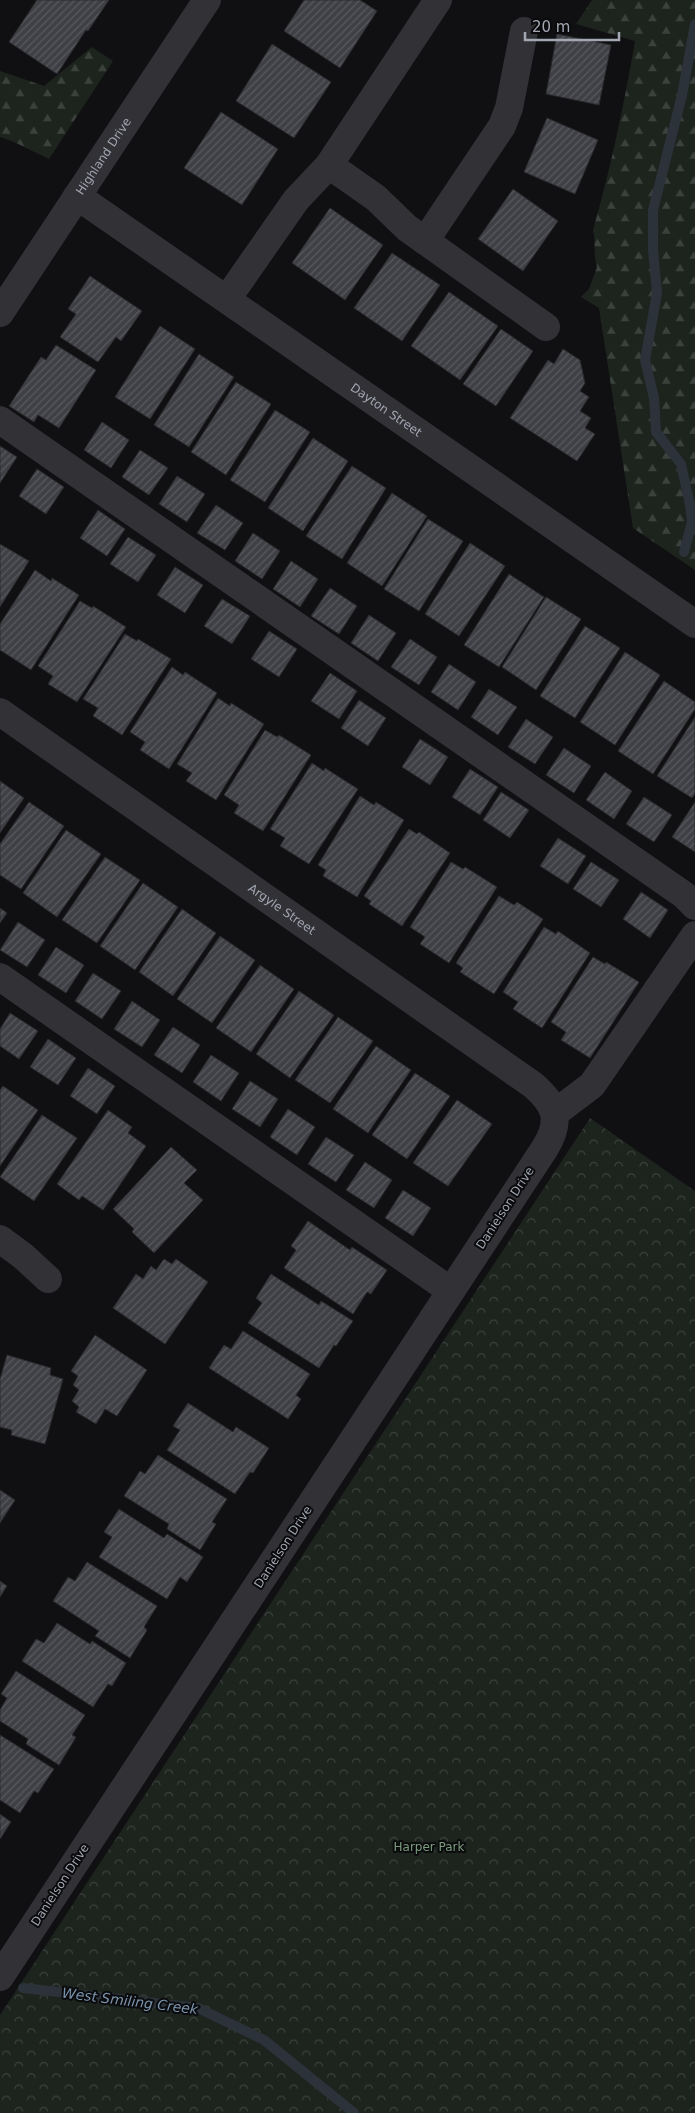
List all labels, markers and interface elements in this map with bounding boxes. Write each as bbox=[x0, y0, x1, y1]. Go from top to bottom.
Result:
scale bar bbox=[525, 10, 619, 42]
text: 20 m bbox=[532, 18, 570, 36]
street label: Highland Drive bbox=[73, 115, 134, 197]
street label: Dayton Street bbox=[348, 380, 425, 440]
street label: Argyle Street bbox=[246, 881, 318, 938]
street label: Danielson Drive bbox=[473, 1164, 537, 1252]
street label: Danielson Drive bbox=[251, 1503, 315, 1591]
park label: Harper Park bbox=[394, 1840, 465, 1854]
street label: Danielson Drive bbox=[28, 1841, 92, 1929]
water label: West Smiling Creek bbox=[61, 1985, 200, 2017]

